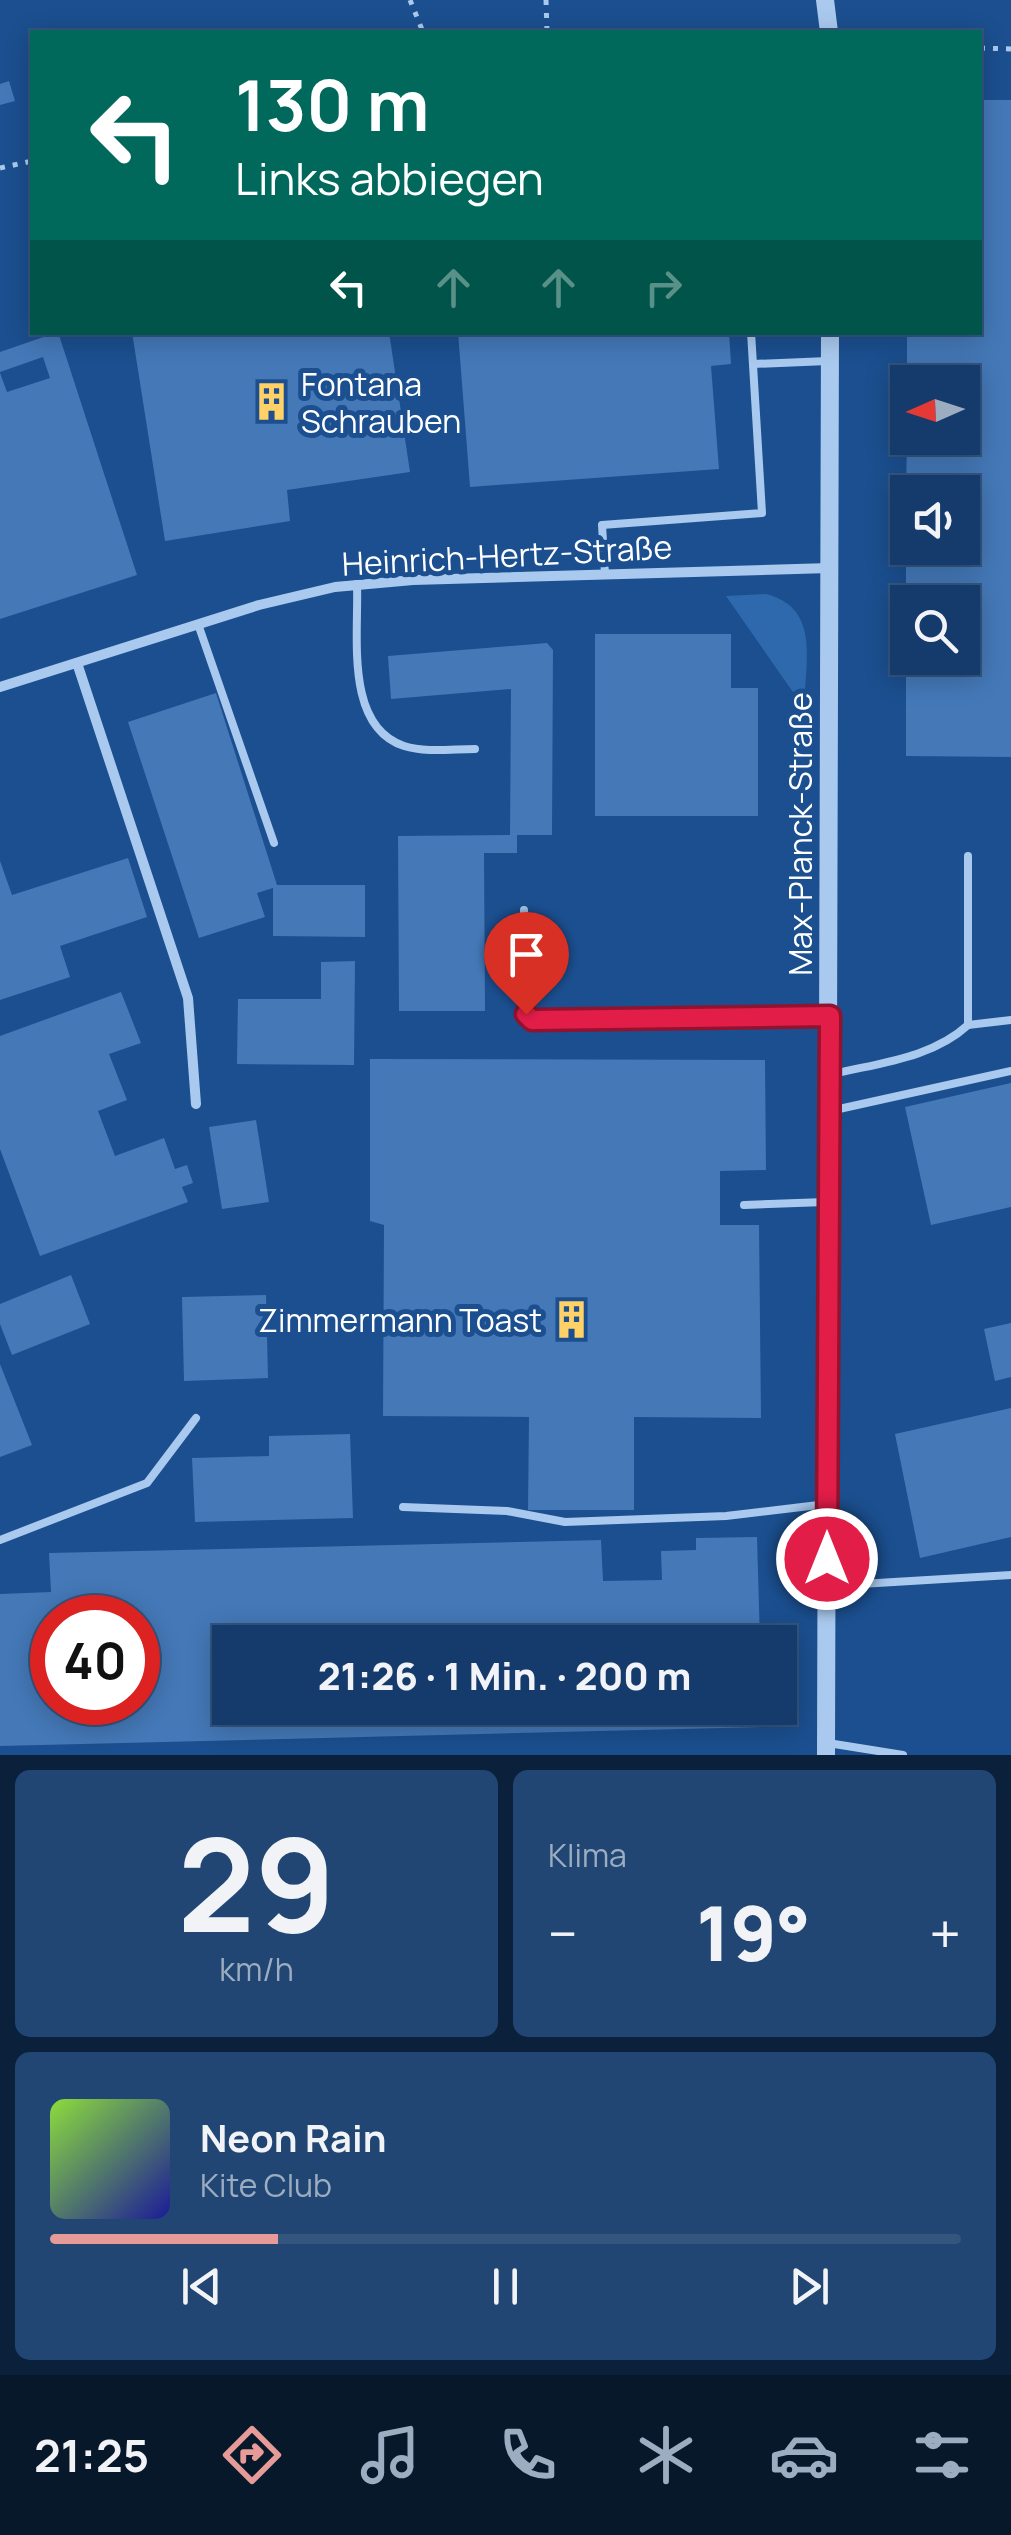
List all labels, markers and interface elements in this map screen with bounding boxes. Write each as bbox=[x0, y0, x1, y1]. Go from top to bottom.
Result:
text: 130 m bbox=[235, 56, 429, 152]
icon: left bbox=[70, 70, 200, 200]
text: Links abbiegen bbox=[235, 147, 544, 209]
icon: left bbox=[321, 260, 376, 315]
icon: ahead bbox=[426, 260, 481, 315]
icon: ahead bbox=[531, 260, 586, 315]
icon: right bbox=[636, 260, 691, 315]
place label: Fontana Schrauben bbox=[301, 362, 461, 443]
north arrow bbox=[890, 365, 980, 455]
map controls bbox=[890, 365, 980, 675]
building icon: Fontana Schrauben bbox=[250, 381, 292, 423]
button: sound bbox=[890, 475, 980, 565]
street label: Heinrich-Hertz-Straße bbox=[341, 524, 673, 586]
button: search bbox=[890, 585, 980, 675]
street label: Max-Planck-Straße bbox=[778, 692, 822, 976]
pin bbox=[484, 912, 569, 1015]
icon: arrive bbox=[499, 927, 554, 982]
place label: Zimmermann Toast bbox=[258, 1298, 542, 1342]
building icon: Zimmermann Toast bbox=[551, 1299, 593, 1341]
position arrow bbox=[775, 1507, 879, 1611]
speed limit sign: 40 bbox=[30, 1595, 160, 1725]
text: 21:26 · 1 Min. · 200 m bbox=[318, 1649, 691, 1701]
text: 29 bbox=[177, 1793, 336, 1971]
text: Klima bbox=[548, 1833, 627, 1877]
text: 19° bbox=[696, 1881, 811, 1984]
text: − bbox=[548, 1895, 578, 1971]
text: + bbox=[929, 1895, 961, 1971]
text: km/h bbox=[219, 1947, 294, 1991]
text: Neon Rain bbox=[200, 2111, 386, 2163]
text: Kite Club bbox=[200, 2163, 332, 2207]
icon: previous bbox=[174, 2259, 229, 2314]
icon: pause bbox=[478, 2259, 533, 2314]
icon: next bbox=[782, 2259, 837, 2314]
icon: directions bbox=[217, 2420, 287, 2490]
icon: music bbox=[355, 2420, 425, 2490]
icon: phone bbox=[493, 2420, 563, 2490]
icon: climate bbox=[631, 2420, 701, 2490]
icon: car bbox=[769, 2420, 839, 2490]
icon: filters bbox=[907, 2420, 977, 2490]
text: 21:25 bbox=[34, 2424, 149, 2486]

